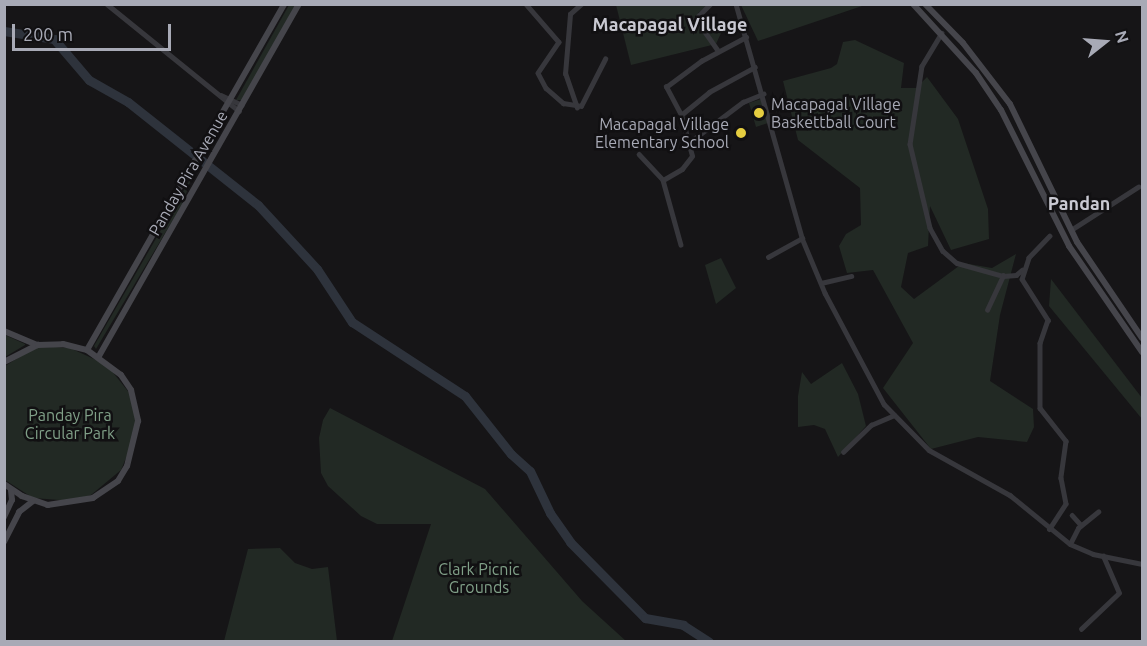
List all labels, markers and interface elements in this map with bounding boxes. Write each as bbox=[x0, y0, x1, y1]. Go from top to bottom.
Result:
scale bar bbox=[15, 12, 174, 50]
north arrow bbox=[1075, 12, 1135, 72]
district label: Macapagal Village bbox=[593, 13, 747, 35]
text: 200 m bbox=[23, 24, 73, 44]
text: N bbox=[1112, 28, 1133, 45]
place label: Macapagal Village Baskettball Court bbox=[771, 94, 901, 132]
marker: Macapagal Village Baskettball Court bbox=[752, 106, 766, 120]
street label: Panday Pira Avenue bbox=[144, 107, 232, 239]
place label: Macapagal Village Elementary School bbox=[595, 114, 729, 152]
marker: Macapagal Village Elementary School bbox=[734, 126, 748, 140]
district label: Pandan bbox=[1048, 192, 1110, 214]
park label: Panday Pira Circular Park bbox=[25, 405, 115, 443]
park label: Clark Picnic Grounds bbox=[438, 559, 520, 597]

